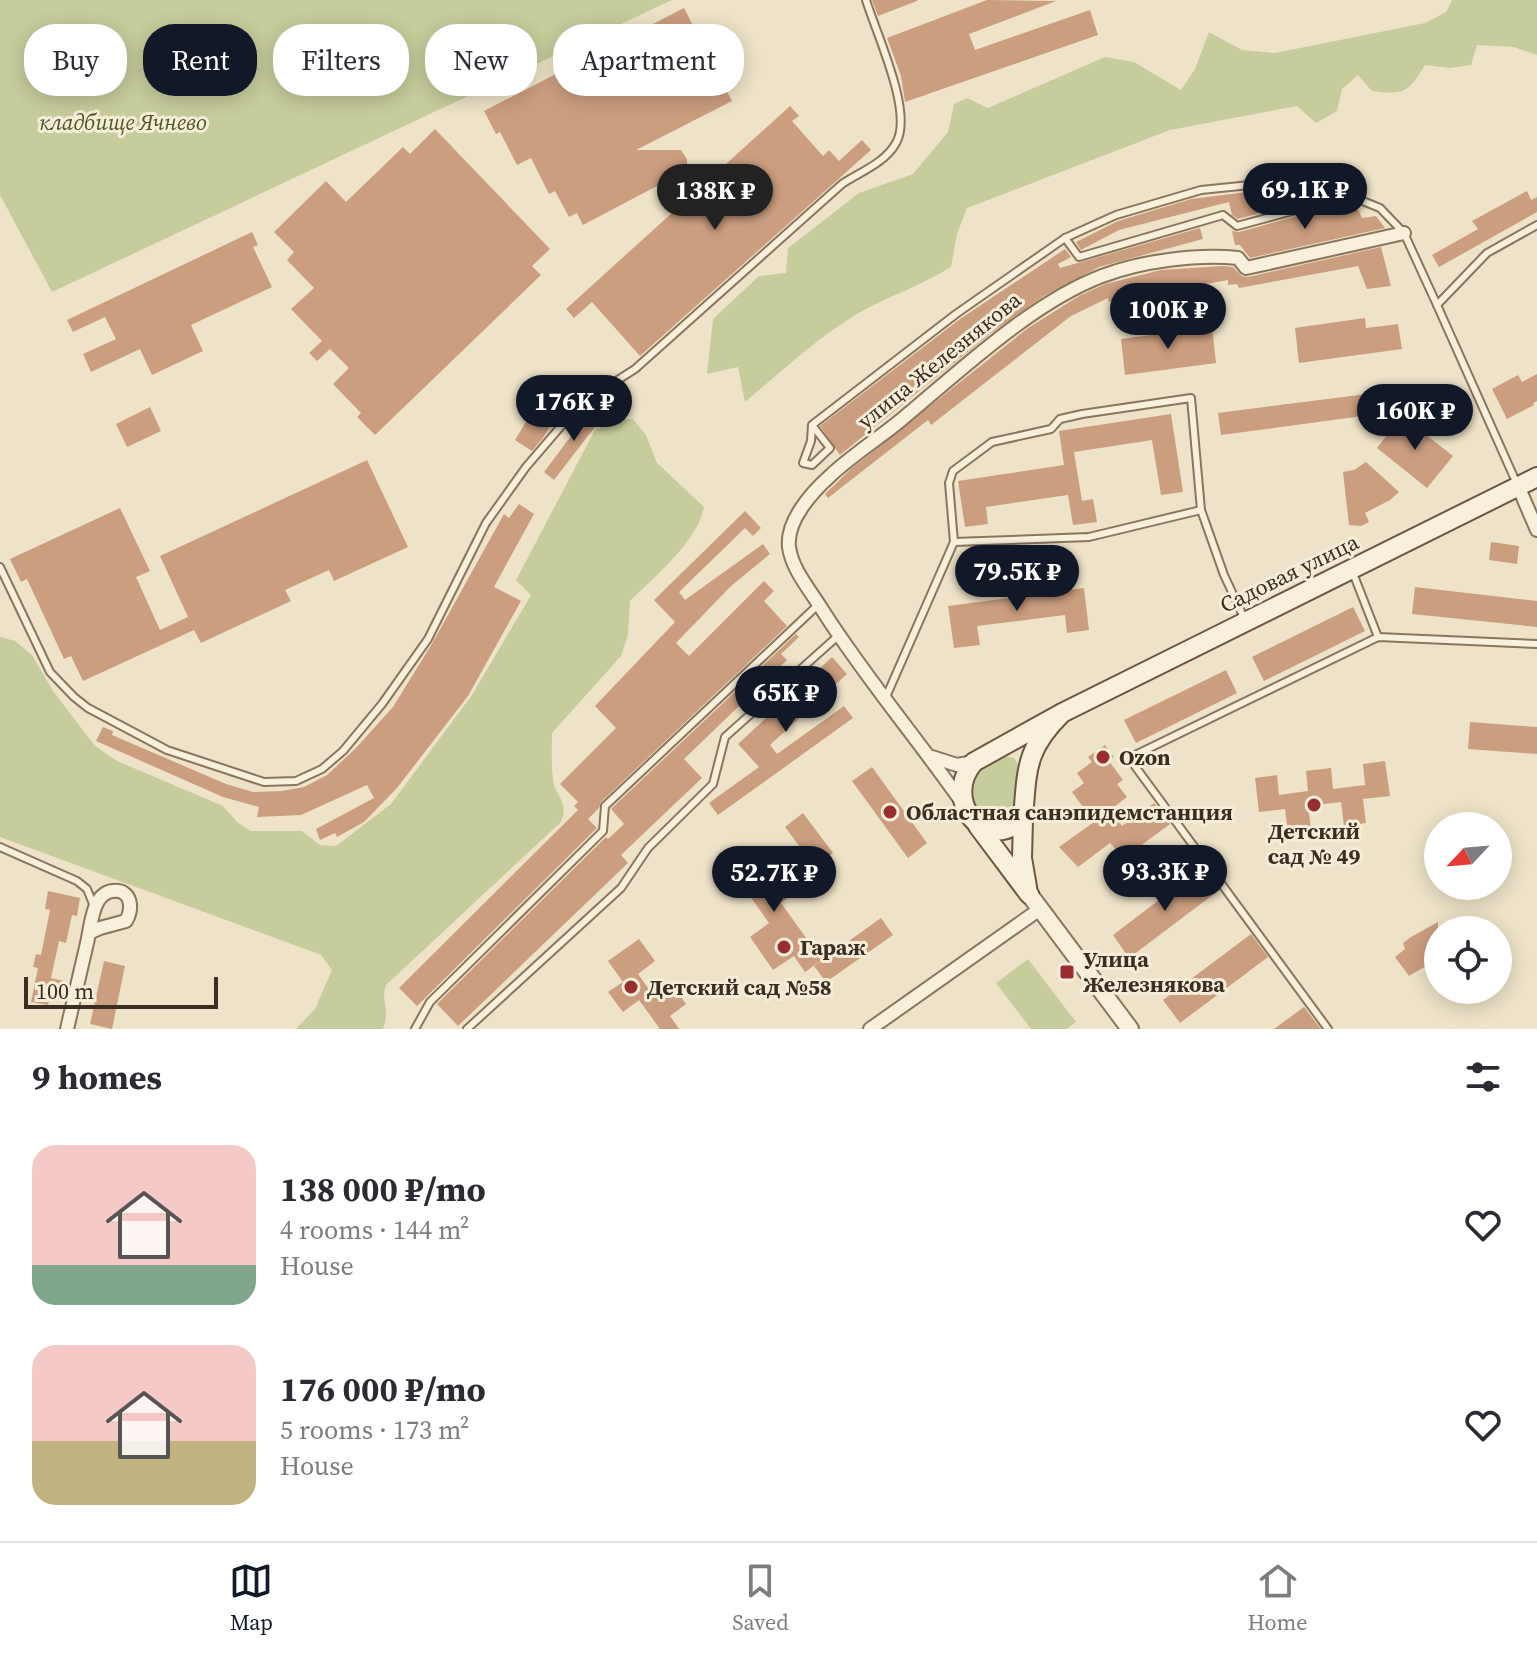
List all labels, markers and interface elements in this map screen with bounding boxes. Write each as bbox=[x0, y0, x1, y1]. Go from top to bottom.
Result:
chip: Buy bbox=[24, 24, 127, 96]
chip: Rent bbox=[143, 24, 257, 96]
chip: Filters bbox=[273, 24, 409, 96]
chip: New bbox=[425, 24, 537, 96]
chip: Apartment bbox=[553, 24, 744, 96]
park label: кладбище Ячнево bbox=[39, 107, 207, 137]
pin: 69.1K ₽ bbox=[1231, 163, 1379, 231]
pin: 138K ₽ bbox=[650, 164, 780, 232]
text: 69.1K ₽ bbox=[1261, 171, 1349, 207]
text: 138K ₽ bbox=[675, 172, 755, 208]
pin: 100K ₽ bbox=[1103, 283, 1233, 351]
street label: улица Железнякова bbox=[851, 284, 1028, 435]
text: 100K ₽ bbox=[1128, 291, 1208, 327]
pin: 176K ₽ bbox=[509, 375, 639, 443]
text: 176K ₽ bbox=[534, 383, 614, 419]
pin: 160K ₽ bbox=[1350, 384, 1480, 452]
text: 160K ₽ bbox=[1375, 392, 1455, 428]
street label: Садовая улица bbox=[1215, 526, 1364, 620]
pin: 79.5K ₽ bbox=[943, 545, 1091, 613]
text: 79.5K ₽ bbox=[973, 553, 1061, 589]
pin: 65K ₽ bbox=[730, 666, 842, 734]
text: 65K ₽ bbox=[753, 674, 819, 710]
place label: Ozon bbox=[1119, 742, 1171, 772]
marker: Ozon bbox=[1094, 748, 1112, 766]
marker: Детский сад № 49 bbox=[1305, 796, 1323, 814]
place label: Областная санэпидемстанция bbox=[906, 797, 1233, 827]
marker: Областная санэпидемстанция bbox=[881, 803, 899, 821]
north arrow bbox=[1424, 812, 1512, 900]
map controls bbox=[1424, 812, 1512, 1004]
place label: Детский сад № 49 bbox=[1268, 816, 1360, 871]
pin: 93.3K ₽ bbox=[1091, 845, 1239, 913]
pin: 52.7K ₽ bbox=[700, 846, 848, 914]
text: 93.3K ₽ bbox=[1121, 853, 1209, 889]
text: 52.7K ₽ bbox=[730, 854, 818, 890]
button: locate bbox=[1424, 916, 1512, 1004]
place label: Гараж bbox=[800, 932, 866, 962]
marker: Гараж bbox=[775, 938, 793, 956]
place label: Улица Железнякова bbox=[1083, 944, 1225, 999]
marker: Улица Железнякова bbox=[1058, 963, 1076, 981]
place label: Детский сад №58 bbox=[647, 972, 832, 1002]
scale bar bbox=[24, 973, 218, 1009]
text: 100 m bbox=[36, 976, 94, 1006]
marker: Детский сад №58 bbox=[622, 978, 640, 996]
text: 9 homes bbox=[32, 1054, 162, 1100]
icon: filters bbox=[1461, 1055, 1505, 1099]
text: 138 000 ₽/mo bbox=[280, 1166, 486, 1212]
icon: home bbox=[96, 1177, 192, 1273]
icon: heart bbox=[1461, 1203, 1505, 1247]
text: 4 rooms · 144 m² bbox=[280, 1212, 469, 1248]
text: House bbox=[280, 1248, 354, 1284]
text: 176 000 ₽/mo bbox=[280, 1366, 486, 1412]
icon: home bbox=[96, 1377, 192, 1473]
icon: heart bbox=[1461, 1403, 1505, 1447]
text: 5 rooms · 173 m² bbox=[280, 1412, 469, 1448]
text: House bbox=[280, 1448, 354, 1484]
tab: Map bbox=[229, 1559, 273, 1637]
tab: Saved bbox=[732, 1559, 789, 1637]
tab: Home bbox=[1248, 1559, 1308, 1637]

